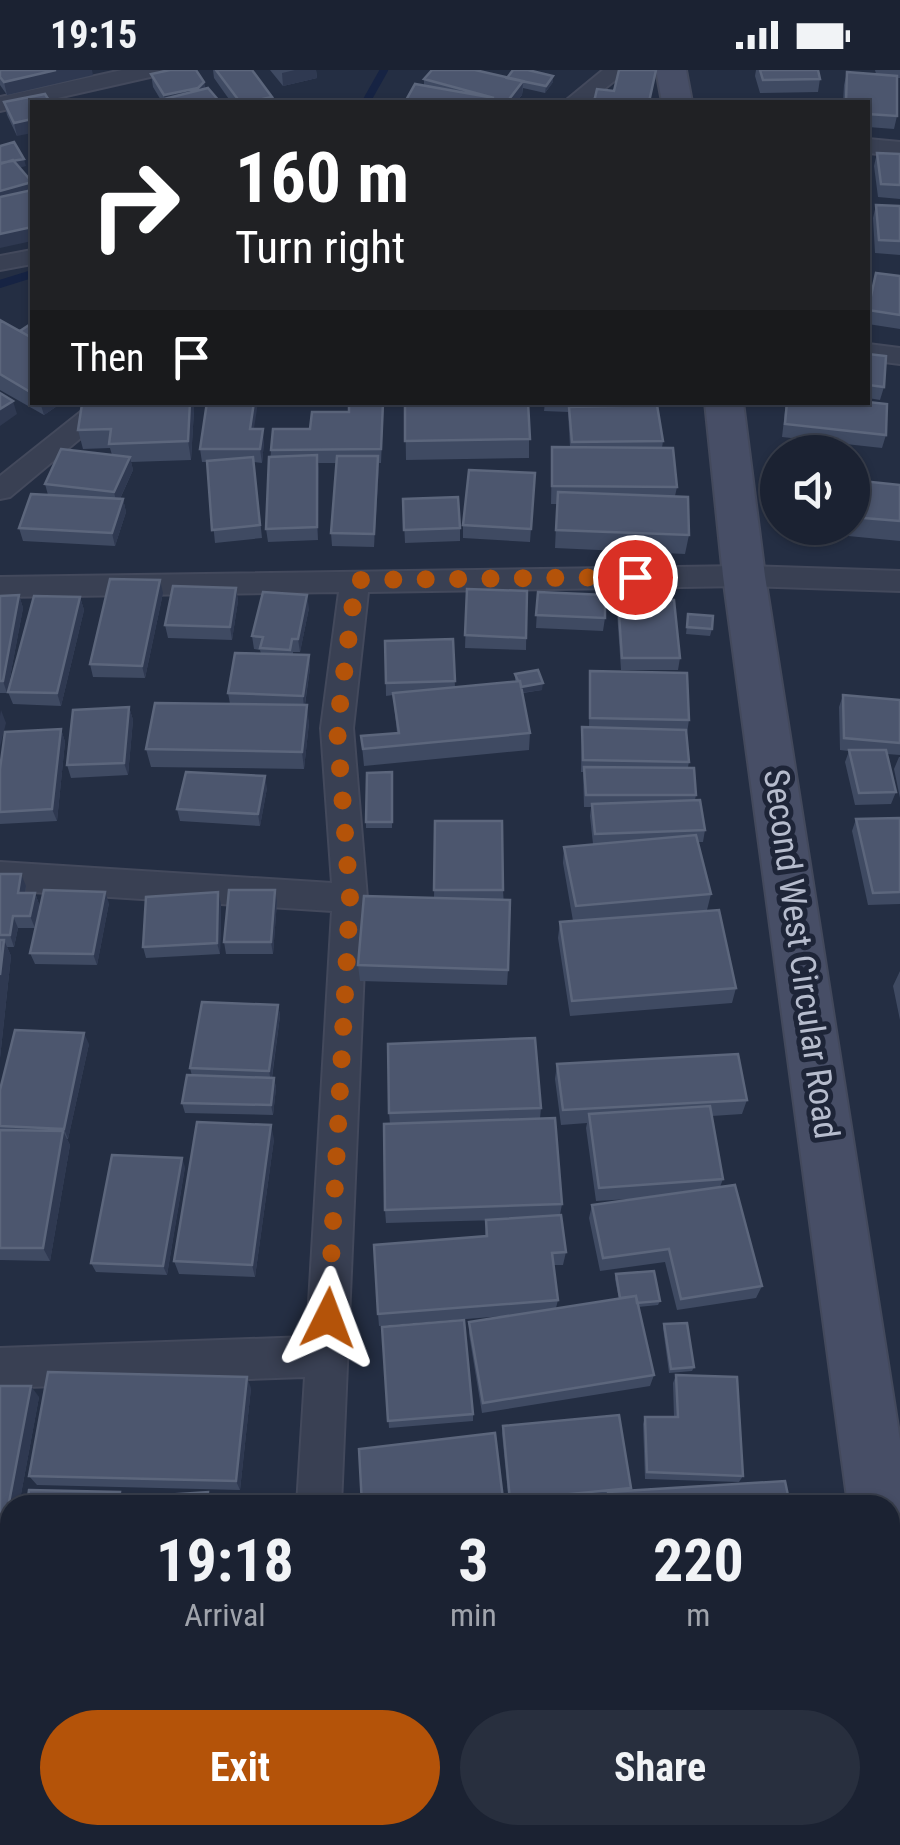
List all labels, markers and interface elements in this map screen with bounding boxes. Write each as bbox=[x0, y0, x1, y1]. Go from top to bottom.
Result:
text: 19:15 bbox=[50, 13, 137, 57]
text: 160 m bbox=[235, 137, 409, 219]
icon: right bbox=[70, 140, 200, 270]
text: Turn right bbox=[235, 221, 405, 274]
icon: arrive bbox=[164, 330, 219, 385]
text: Then bbox=[70, 336, 144, 380]
map controls bbox=[760, 435, 870, 545]
button: sound bbox=[760, 435, 870, 545]
pin bbox=[593, 535, 678, 620]
icon: arrive bbox=[608, 550, 663, 605]
street label: Second West Circular Road bbox=[755, 767, 847, 1141]
position arrow bbox=[276, 1266, 380, 1370]
text: 19:18 bbox=[156, 1525, 294, 1596]
text: 3 bbox=[458, 1525, 489, 1596]
text: 220 bbox=[653, 1525, 744, 1596]
text: Arrival bbox=[184, 1596, 266, 1634]
text: min bbox=[450, 1596, 497, 1634]
text: m bbox=[686, 1596, 710, 1634]
button: Exit bbox=[40, 1710, 440, 1825]
button: Share bbox=[460, 1710, 860, 1825]

